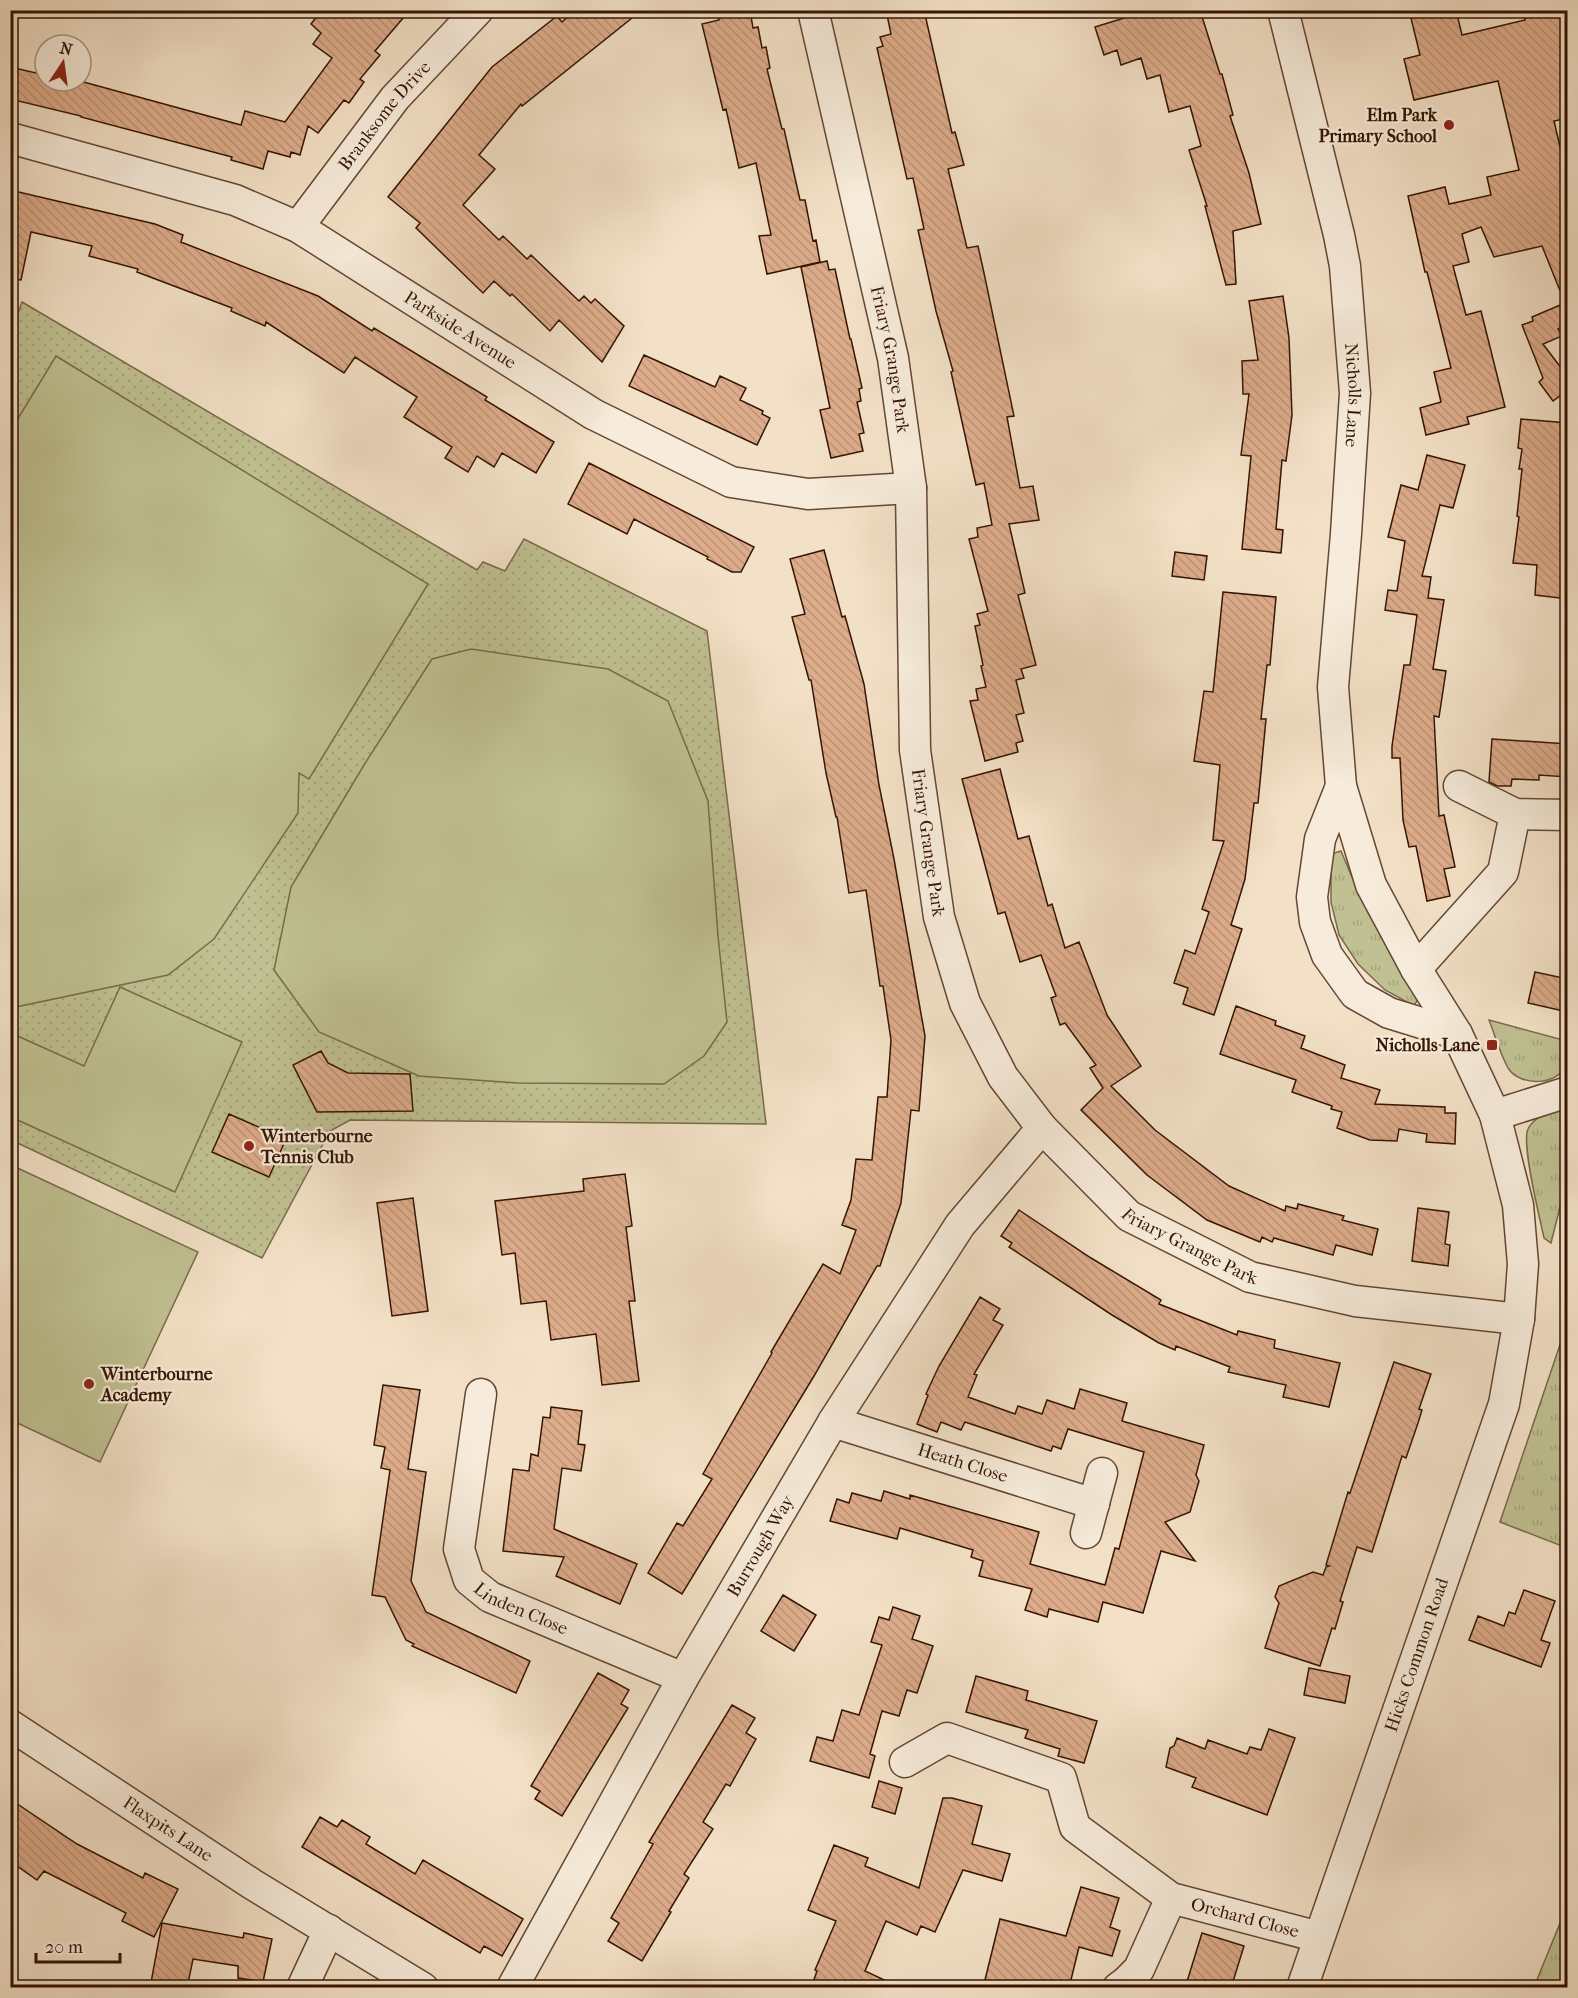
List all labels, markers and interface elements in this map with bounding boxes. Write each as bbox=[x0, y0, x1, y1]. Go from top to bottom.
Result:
north arrow bbox=[33, 33, 93, 93]
text: N bbox=[58, 38, 75, 60]
street label: Branksome Drive bbox=[334, 57, 435, 174]
place label: Elm Park Primary School bbox=[1319, 105, 1438, 147]
marker: Elm Park Primary School bbox=[1442, 118, 1456, 132]
street label: Friary Grange Park bbox=[866, 284, 914, 435]
street label: Parkside Avenue bbox=[400, 287, 520, 373]
street label: Nicholls Lane bbox=[1341, 342, 1366, 448]
street label: Friary Grange Park bbox=[907, 767, 949, 919]
place label: Nicholls Lane bbox=[1376, 1035, 1480, 1056]
marker: Nicholls Lane bbox=[1485, 1038, 1499, 1052]
place label: Winterbourne Tennis Club bbox=[260, 1126, 373, 1168]
marker: Winterbourne Tennis Club bbox=[242, 1139, 256, 1153]
street label: Friary Grange Park bbox=[1117, 1204, 1260, 1289]
place label: Winterbourne Academy bbox=[100, 1364, 213, 1406]
marker: Winterbourne Academy bbox=[82, 1377, 96, 1391]
street label: Heath Close bbox=[915, 1439, 1011, 1487]
street label: Burrough Way bbox=[722, 1490, 799, 1600]
street label: Hicks Common Road bbox=[1381, 1575, 1453, 1735]
street label: Linden Close bbox=[470, 1578, 571, 1639]
street label: Flaxpits Lane bbox=[119, 1792, 217, 1866]
street label: Orchard Close bbox=[1189, 1893, 1301, 1942]
scale bar bbox=[36, 1926, 120, 1964]
text: 20 m bbox=[45, 1937, 83, 1958]

